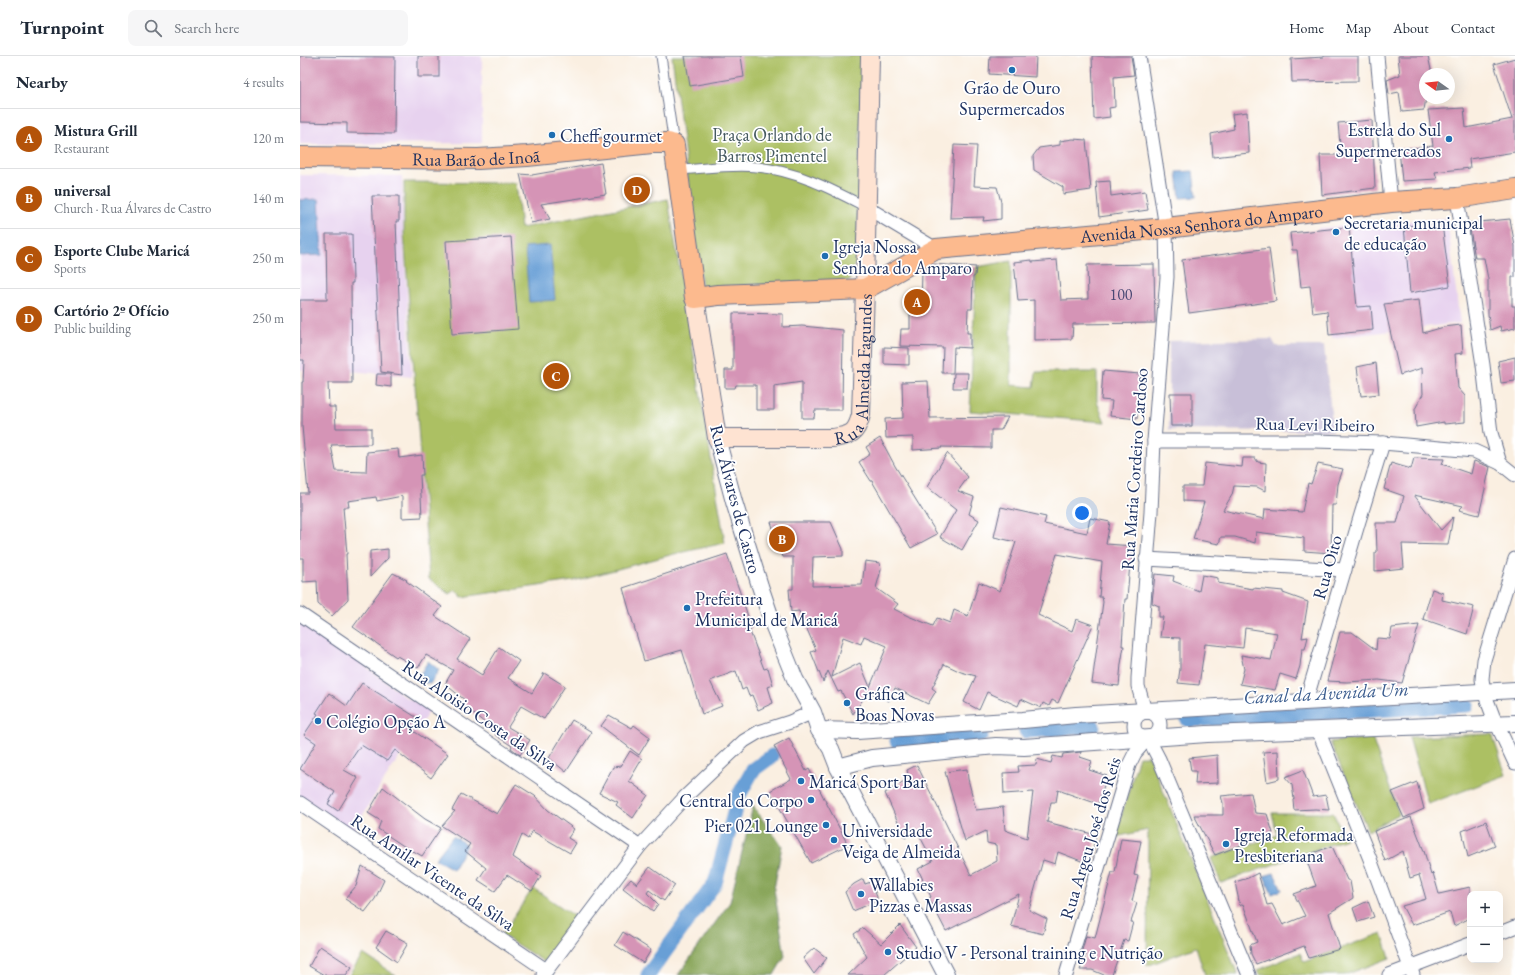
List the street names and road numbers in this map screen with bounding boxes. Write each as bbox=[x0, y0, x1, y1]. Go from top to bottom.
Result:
street label: Rua Barão de Inoã bbox=[412, 143, 542, 171]
street label: Avenida Nossa Senhora do Amparo bbox=[1078, 198, 1324, 247]
street label: Rua Almeida Fagundes bbox=[832, 293, 876, 449]
street label: Rua Maria Cordeiro Cardoso bbox=[1115, 367, 1153, 571]
street label: Rua Levi Ribeiro bbox=[1255, 411, 1375, 437]
street label: Rua Álvares de Castro bbox=[705, 422, 767, 576]
street label: Rua Oito bbox=[1307, 532, 1347, 602]
street label: Rua Aloisio Costa da Silva bbox=[398, 655, 562, 776]
street label: Rua Argeu José dos Reis bbox=[1054, 754, 1126, 922]
street label: Rua Amilar Vicente da Silva bbox=[347, 809, 520, 936]

